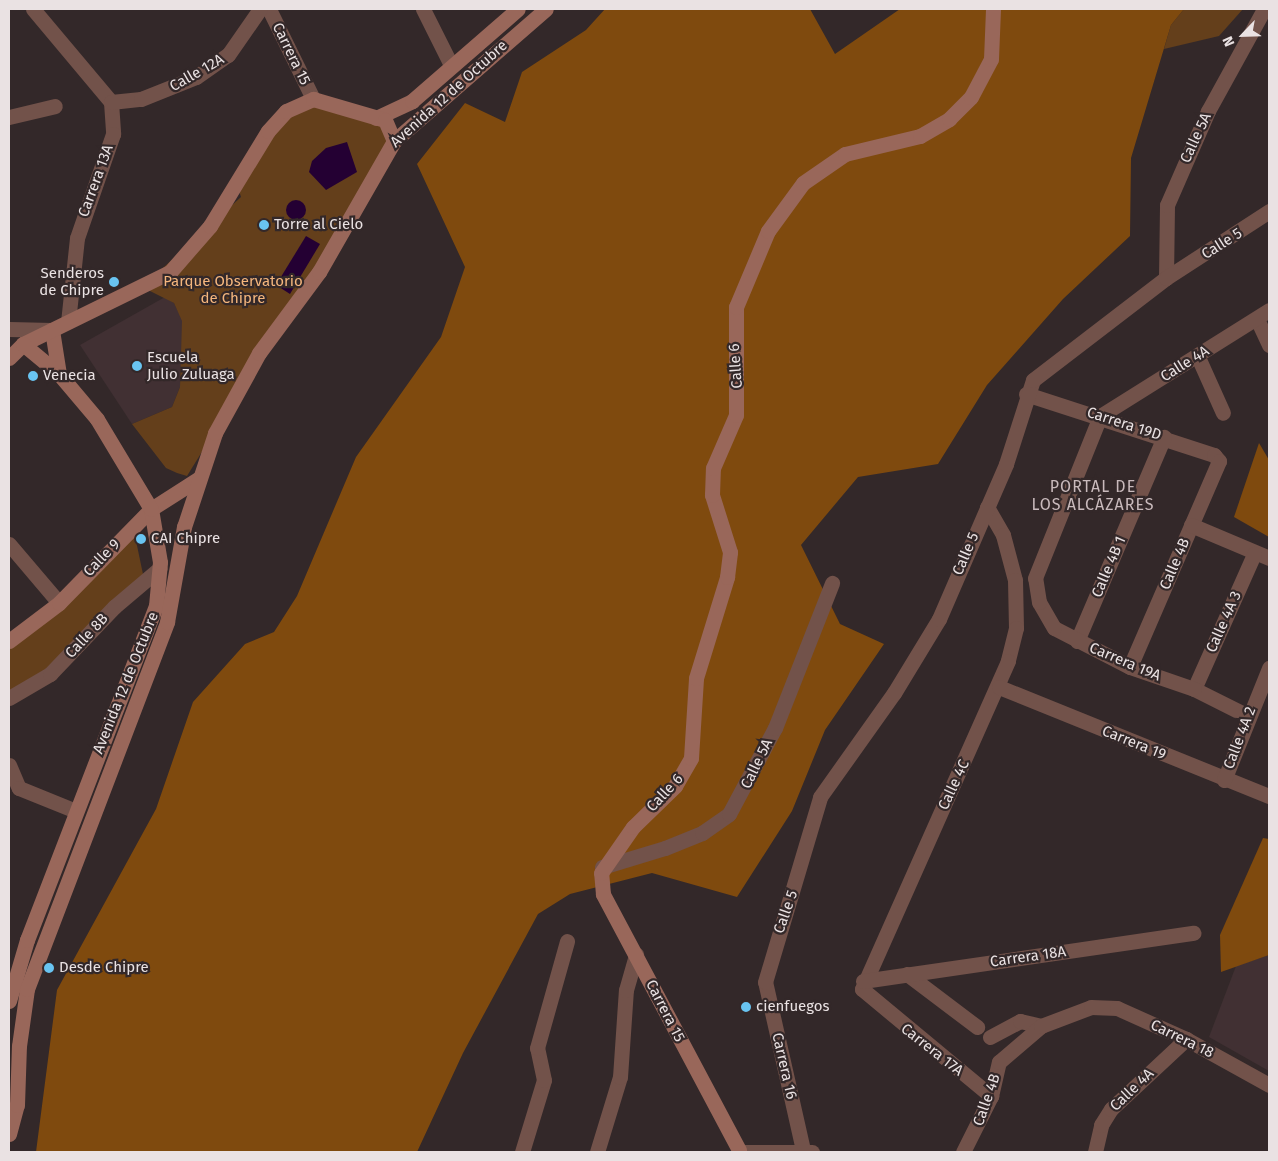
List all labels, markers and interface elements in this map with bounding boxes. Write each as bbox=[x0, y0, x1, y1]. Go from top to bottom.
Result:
north arrow bbox=[1218, 10, 1268, 60]
street label: Carrera 15 bbox=[268, 20, 314, 88]
text: N bbox=[1219, 34, 1238, 49]
street label: Avenida 12 de Octubre bbox=[387, 37, 511, 151]
street label: Calle 12A bbox=[167, 50, 227, 96]
street label: Calle 5A bbox=[1177, 110, 1215, 166]
street label: Carrera 13A bbox=[75, 142, 117, 220]
place label: Torre al Cielo bbox=[274, 216, 363, 234]
marker: Torre al Cielo bbox=[258, 219, 270, 231]
street label: Calle 5 bbox=[1198, 225, 1246, 263]
place label: Senderos de Chipre bbox=[39, 264, 104, 299]
park label: Parque Observatorio de Chipre bbox=[163, 272, 303, 307]
marker: Senderos de Chipre bbox=[108, 276, 120, 288]
street label: Calle 4A bbox=[1157, 342, 1213, 386]
street label: Calle 6 bbox=[725, 343, 747, 389]
place label: Escuela Julio Zuluaga bbox=[147, 348, 235, 383]
marker: Escuela Julio Zuluaga bbox=[131, 360, 143, 372]
place label: Venecia bbox=[43, 367, 96, 385]
marker: Venecia bbox=[27, 370, 39, 382]
street label: Carrera 19D bbox=[1085, 404, 1163, 444]
district label: PORTAL DE LOS ALCÁZARES bbox=[1030, 477, 1156, 515]
place label: CAI Chipre bbox=[151, 530, 220, 548]
street label: Calle 5 bbox=[949, 530, 983, 578]
marker: CAI Chipre bbox=[135, 533, 147, 545]
street label: Calle 4B 1 bbox=[1088, 534, 1130, 600]
street label: Calle 9 bbox=[80, 536, 124, 580]
street label: Calle 4B bbox=[1156, 536, 1194, 592]
street label: Calle 4A 3 bbox=[1203, 589, 1245, 655]
street label: Avenida 12 de Octubre bbox=[89, 609, 163, 757]
street label: Calle 8B bbox=[62, 610, 112, 662]
street label: Carrera 19A bbox=[1087, 639, 1163, 685]
street label: Calle 4A 2 bbox=[1220, 704, 1260, 772]
street label: Carrera 19 bbox=[1099, 722, 1169, 764]
street label: Calle 5A bbox=[737, 736, 777, 792]
street label: Calle 4C bbox=[935, 757, 973, 813]
street label: Calle 6 bbox=[643, 770, 687, 816]
street label: Calle 5 bbox=[770, 888, 802, 936]
street label: Carrera 18A bbox=[989, 943, 1067, 971]
place label: Desde Chipre bbox=[59, 959, 149, 977]
marker: Desde Chipre bbox=[43, 962, 55, 974]
street label: Carrera 15 bbox=[642, 977, 688, 1045]
place label: cienfuegos bbox=[756, 998, 830, 1016]
marker: cienfuegos bbox=[740, 1001, 752, 1013]
street label: Carrera 18 bbox=[1148, 1016, 1216, 1062]
street label: Carrera 17A bbox=[897, 1020, 967, 1080]
street label: Carrera 16 bbox=[768, 1031, 800, 1101]
street label: Calle 4A bbox=[1106, 1065, 1158, 1115]
street label: Calle 4B bbox=[970, 1071, 1004, 1129]

